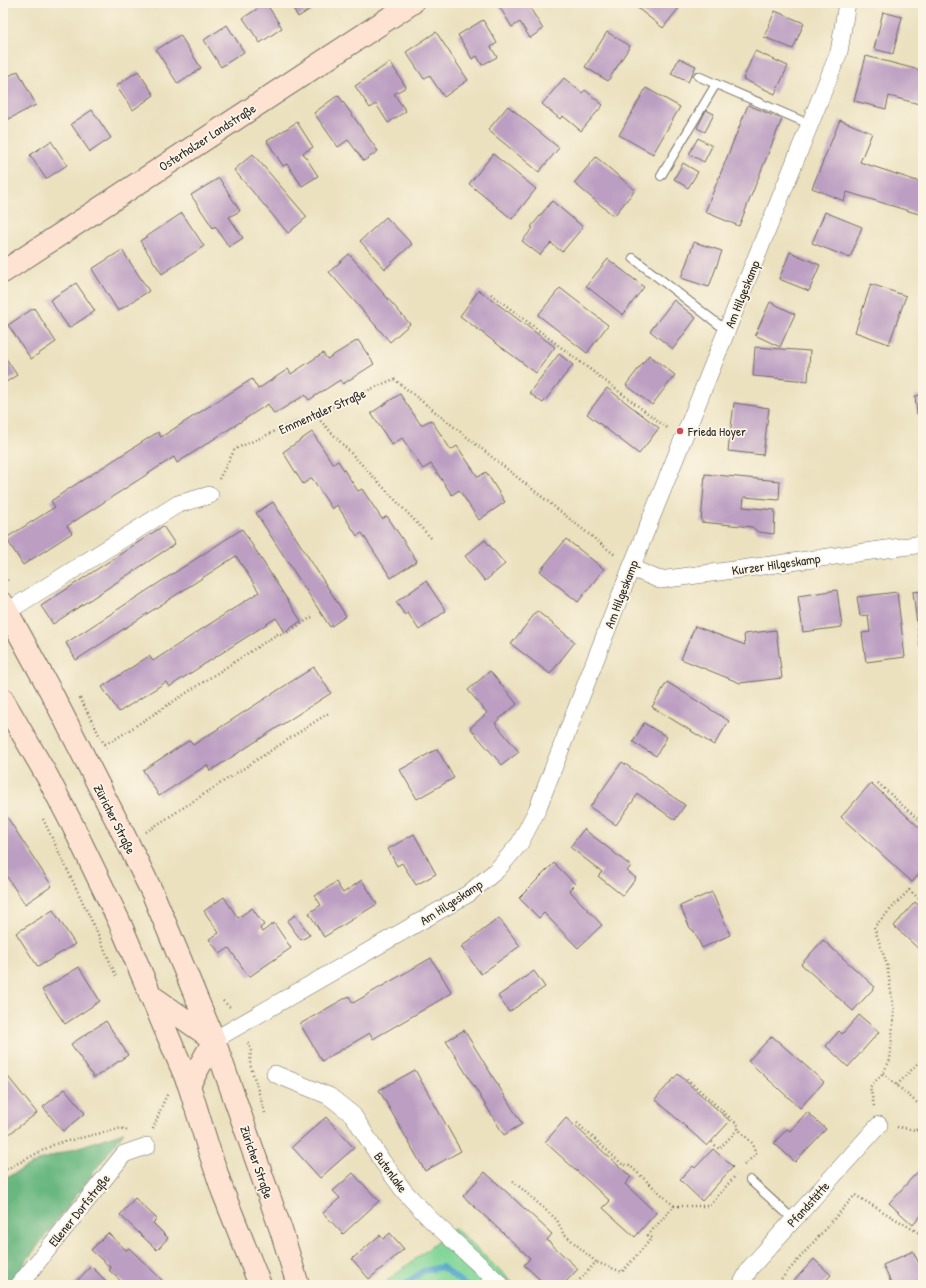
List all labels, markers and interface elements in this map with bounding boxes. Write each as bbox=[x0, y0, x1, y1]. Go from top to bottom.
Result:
street label: Osterholzer Landstraße bbox=[155, 99, 259, 175]
street label: Am Hilgeskamp bbox=[720, 257, 764, 331]
street label: Emmentaler Straße bbox=[276, 384, 368, 438]
place label: Frieda Hoyer bbox=[687, 422, 746, 440]
marker: Frieda Hoyer bbox=[675, 426, 685, 436]
street label: Kurzer Hilgeskamp bbox=[731, 549, 822, 579]
street label: Am Hilgeskamp bbox=[600, 557, 642, 631]
street label: Züricher Straße bbox=[90, 781, 140, 857]
street label: Am Hilgeskamp bbox=[416, 875, 486, 929]
street label: Züricher Straße bbox=[236, 1123, 278, 1201]
street label: Butenlake bbox=[370, 1148, 412, 1196]
street label: Ellener Dorfstraße bbox=[44, 1170, 114, 1250]
street label: Pfandstätte bbox=[783, 1177, 833, 1231]

